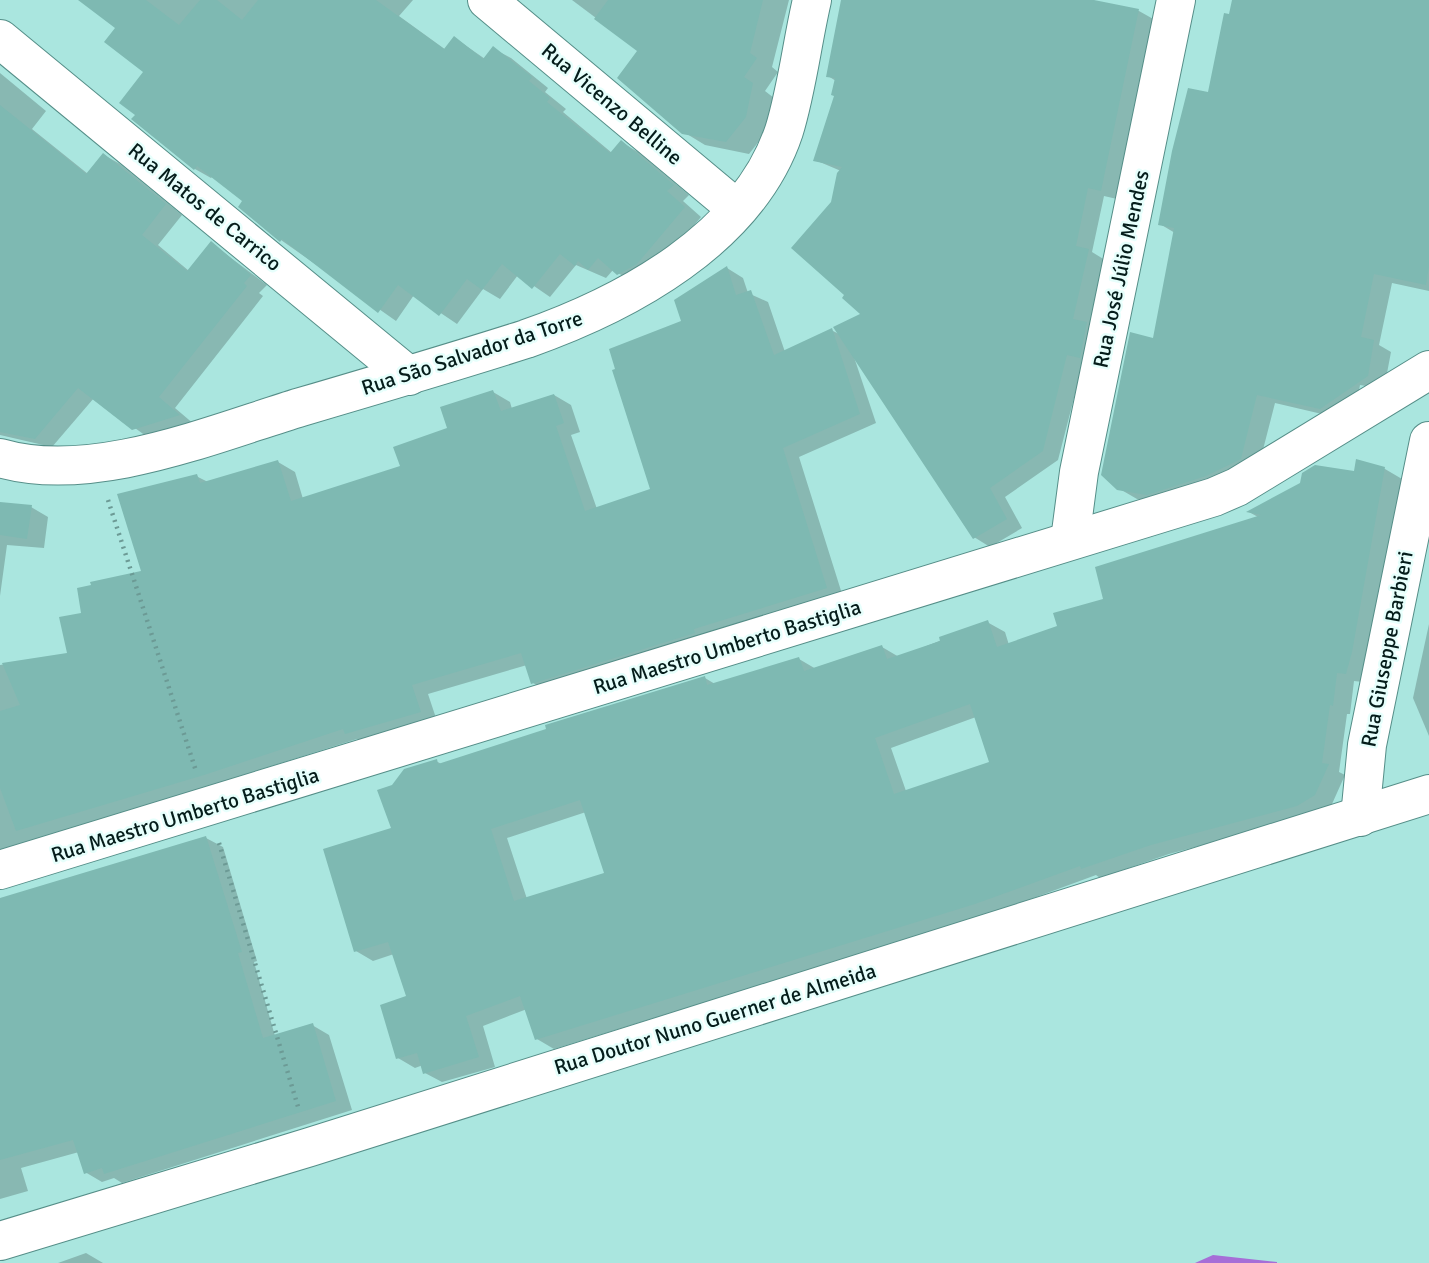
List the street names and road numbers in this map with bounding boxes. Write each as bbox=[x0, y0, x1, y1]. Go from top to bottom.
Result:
street label: Rua Vicenzo Belline bbox=[536, 38, 688, 170]
street label: Rua Matos de Carrico bbox=[123, 137, 287, 277]
street label: Rua José Júlio Mendes bbox=[1087, 168, 1155, 370]
street label: Rua São Salvador da Torre bbox=[358, 305, 586, 401]
street label: Rua Giuseppe Barbieri bbox=[1355, 549, 1419, 749]
street label: Rua Maestro Umberto Bastiglia bbox=[590, 594, 864, 700]
street label: Rua Maestro Umberto Bastiglia bbox=[48, 762, 322, 868]
street label: Rua Doutor Nuno Guerner de Almeida bbox=[551, 958, 879, 1080]

